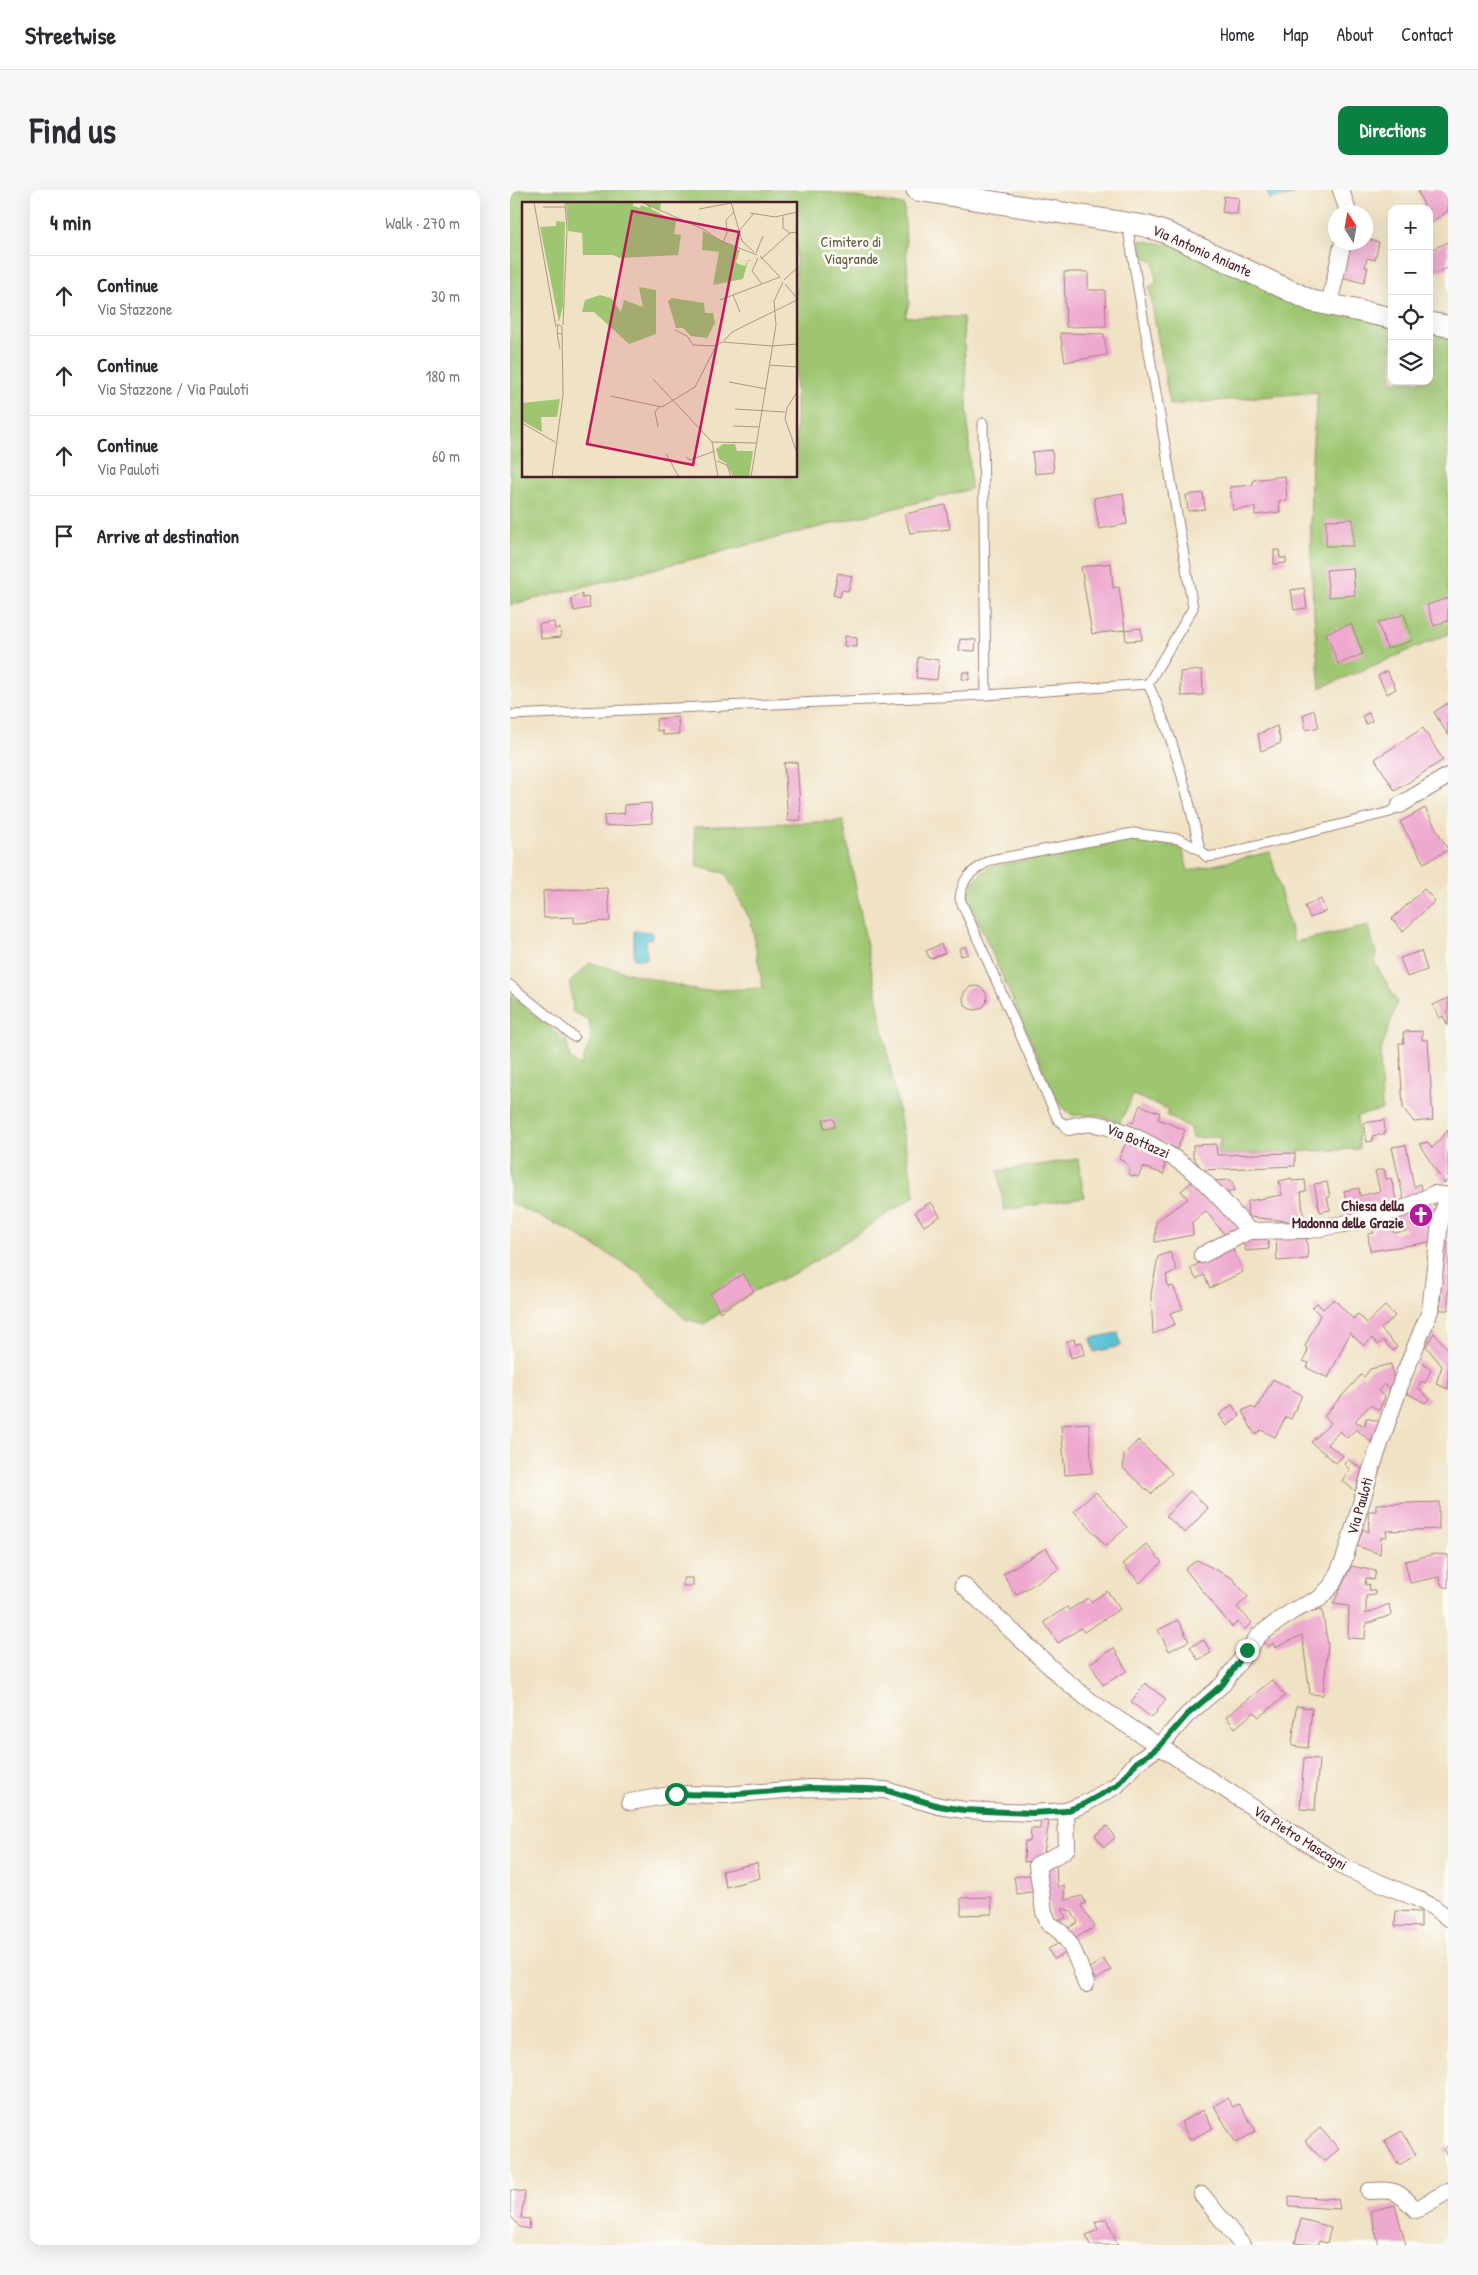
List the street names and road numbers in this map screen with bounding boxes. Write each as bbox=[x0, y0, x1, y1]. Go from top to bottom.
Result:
street label: Via Antonio Aniante bbox=[1149, 219, 1256, 282]
street label: Via Bottazzi bbox=[1103, 1118, 1173, 1163]
street label: Via Pauloti bbox=[1341, 1475, 1378, 1537]
street label: Via Pietro Mascagni bbox=[1249, 1800, 1351, 1875]

